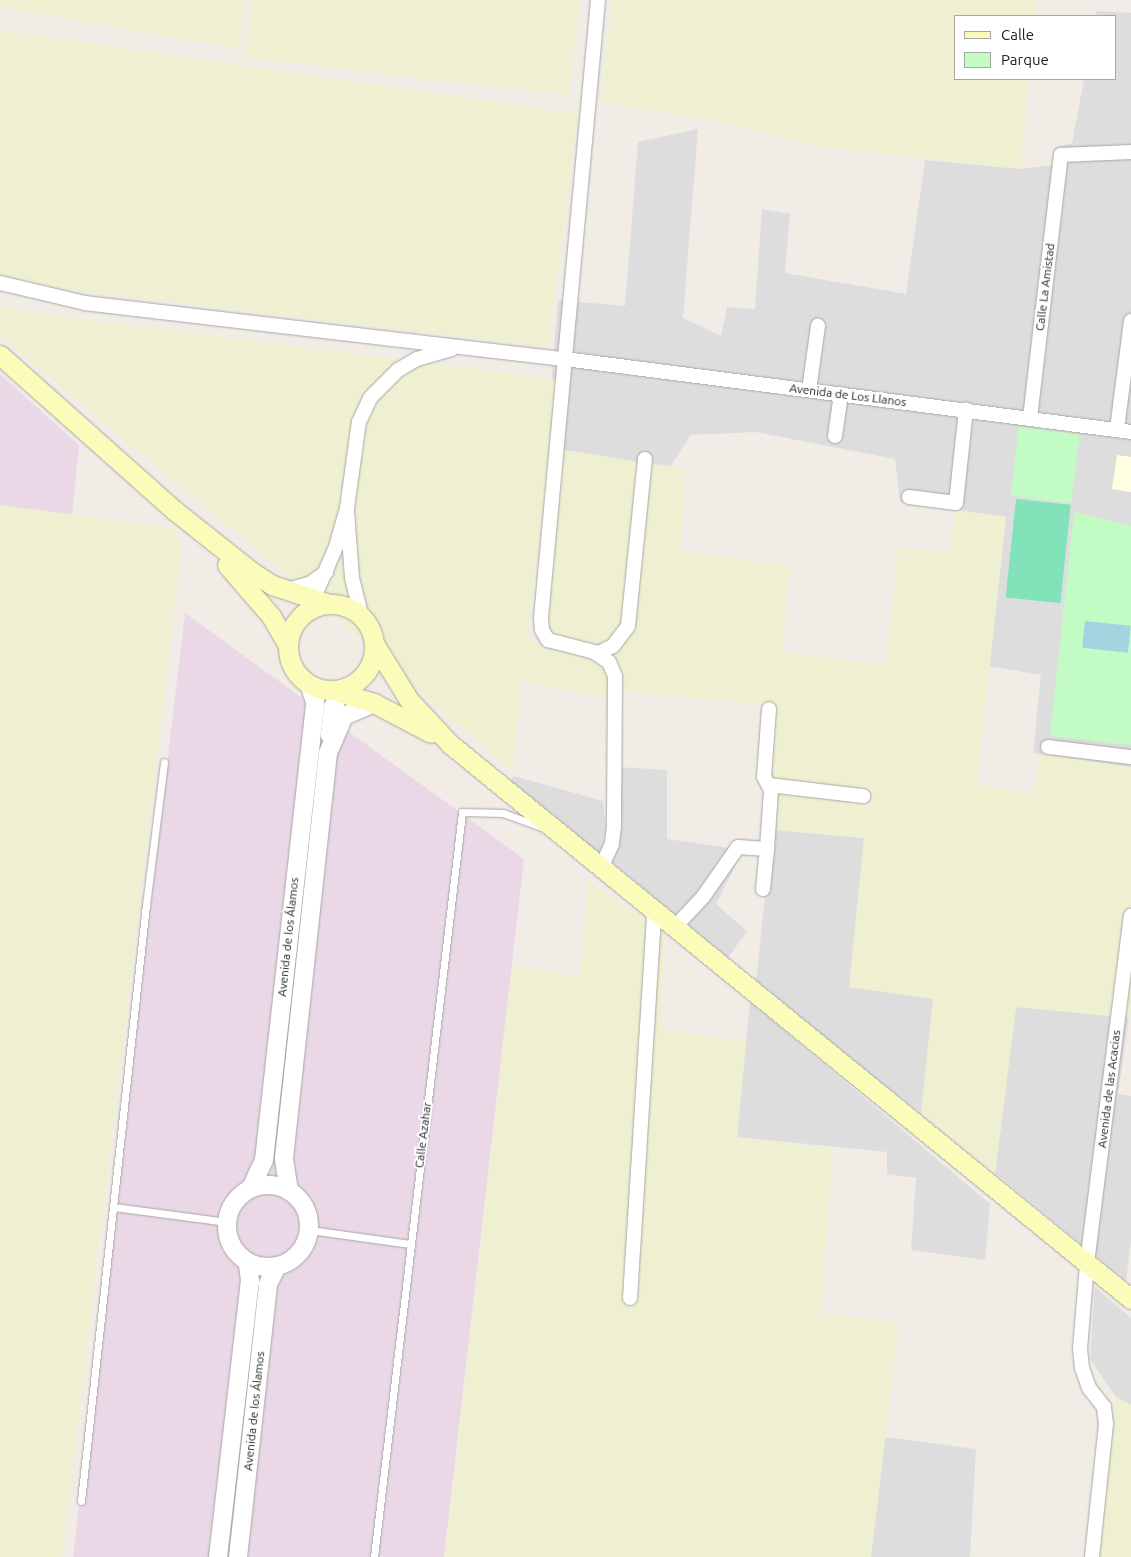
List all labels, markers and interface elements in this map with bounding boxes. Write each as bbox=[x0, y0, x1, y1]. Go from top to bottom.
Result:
legend bbox=[954, 15, 1116, 80]
text: Calle bbox=[1001, 26, 1034, 43]
text: Parque bbox=[1001, 51, 1049, 68]
street label: Calle La Amistad bbox=[1032, 242, 1058, 332]
street label: Avenida de Los Llanos bbox=[789, 381, 907, 409]
street label: Avenida de los Álamos bbox=[275, 877, 301, 997]
street label: Avenida de las Acacias bbox=[1095, 1029, 1123, 1149]
street label: Calle Azahar bbox=[412, 1101, 434, 1169]
street label: Avenida de los Álamos bbox=[241, 1351, 267, 1471]

